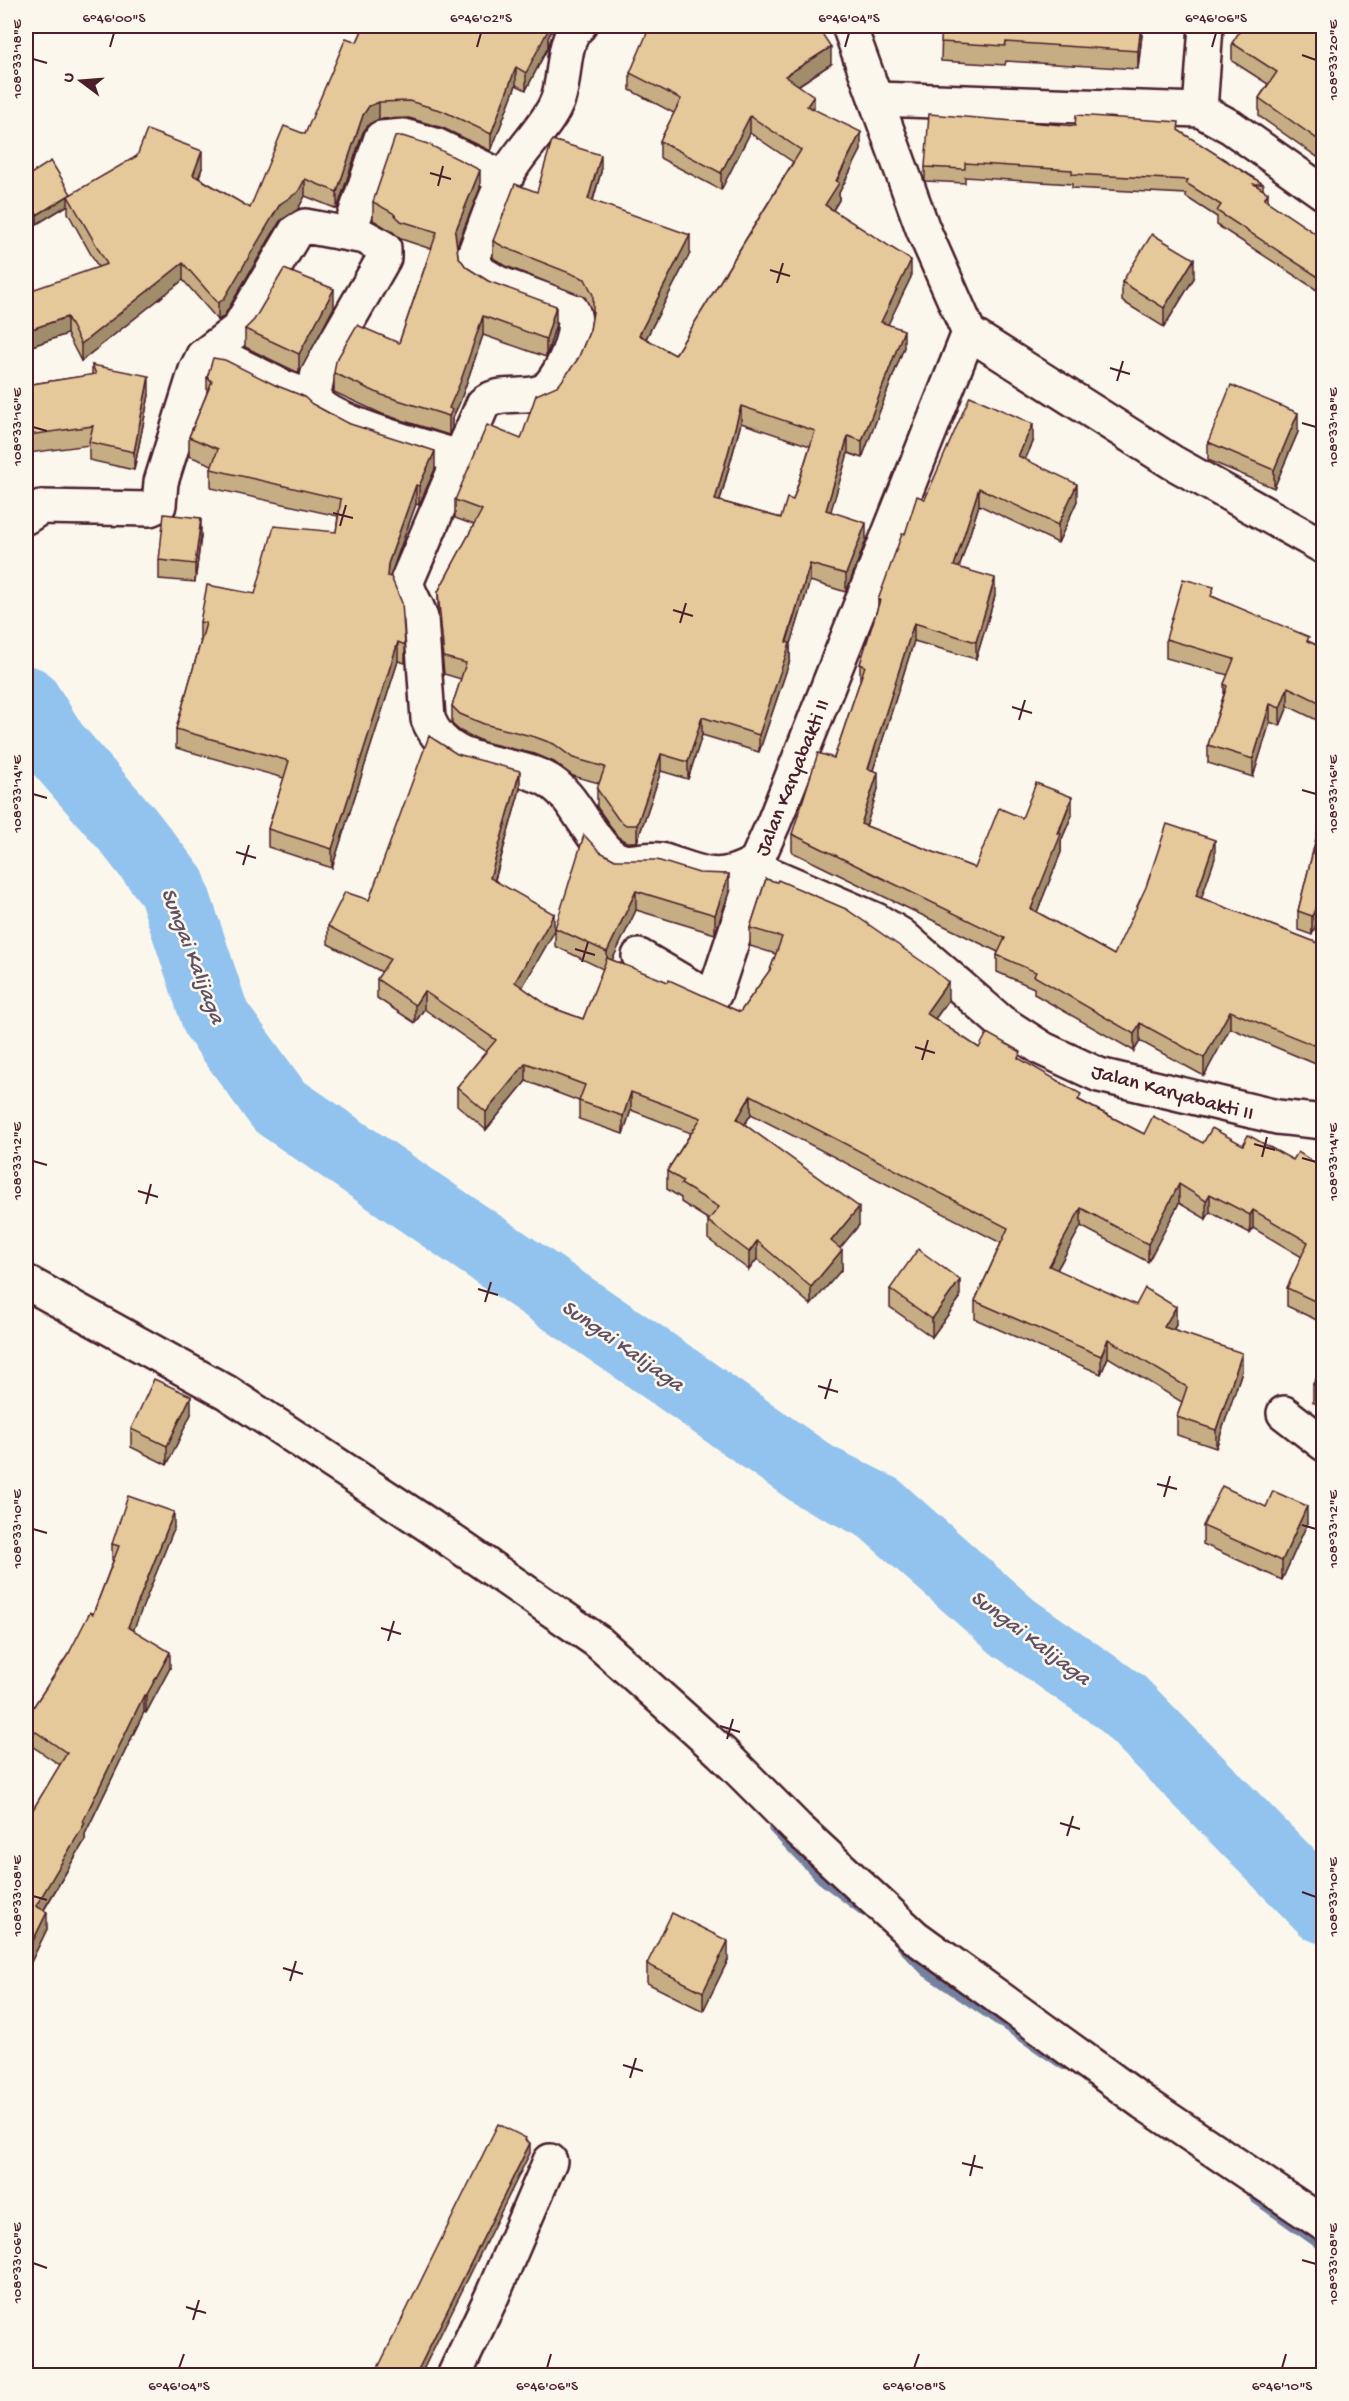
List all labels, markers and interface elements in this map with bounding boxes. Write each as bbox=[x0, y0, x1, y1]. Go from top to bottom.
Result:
text: 6°46'00"S bbox=[82, 10, 146, 28]
text: 6°46'02"S bbox=[450, 10, 512, 28]
text: 6°46'04"S bbox=[818, 10, 880, 28]
text: 6°46'06"S bbox=[1185, 10, 1247, 28]
text: 108°33'18"E bbox=[9, 19, 27, 99]
text: 108°33'20"E bbox=[1325, 19, 1343, 101]
north arrow bbox=[51, 51, 111, 111]
text: U bbox=[60, 70, 81, 85]
text: 108°33'16"E bbox=[9, 387, 27, 467]
text: 108°33'18"E bbox=[1325, 387, 1343, 467]
street label: Jalan Karyabakti II bbox=[751, 696, 837, 860]
text: 108°33'16"E bbox=[1325, 754, 1343, 834]
text: 108°33'14"E bbox=[9, 755, 27, 834]
water label: Sungai Kalijaga bbox=[154, 885, 230, 1029]
street label: Jalan Karyabakti II bbox=[1088, 1061, 1256, 1128]
text: 108°33'12"E bbox=[9, 1121, 27, 1201]
text: 108°33'14"E bbox=[1325, 1123, 1343, 1202]
water label: Sungai Kalijaga bbox=[556, 1296, 689, 1400]
text: 108°33'10"E bbox=[9, 1489, 27, 1570]
text: 108°33'12"E bbox=[1325, 1489, 1343, 1569]
water label: Sungai Kalijaga bbox=[965, 1586, 1096, 1694]
text: 108°33'08"E bbox=[9, 1855, 27, 1938]
text: 108°33'10"E bbox=[1325, 1857, 1343, 1938]
text: 108°33'06"E bbox=[9, 2222, 27, 2304]
text: 108°33'08"E bbox=[1325, 2223, 1343, 2306]
text: 6°46'04"S bbox=[148, 2378, 210, 2396]
text: 6°46'06"S bbox=[516, 2378, 578, 2396]
text: 6°46'08"S bbox=[883, 2378, 945, 2396]
text: 6°46'10"S bbox=[1252, 2378, 1312, 2396]

